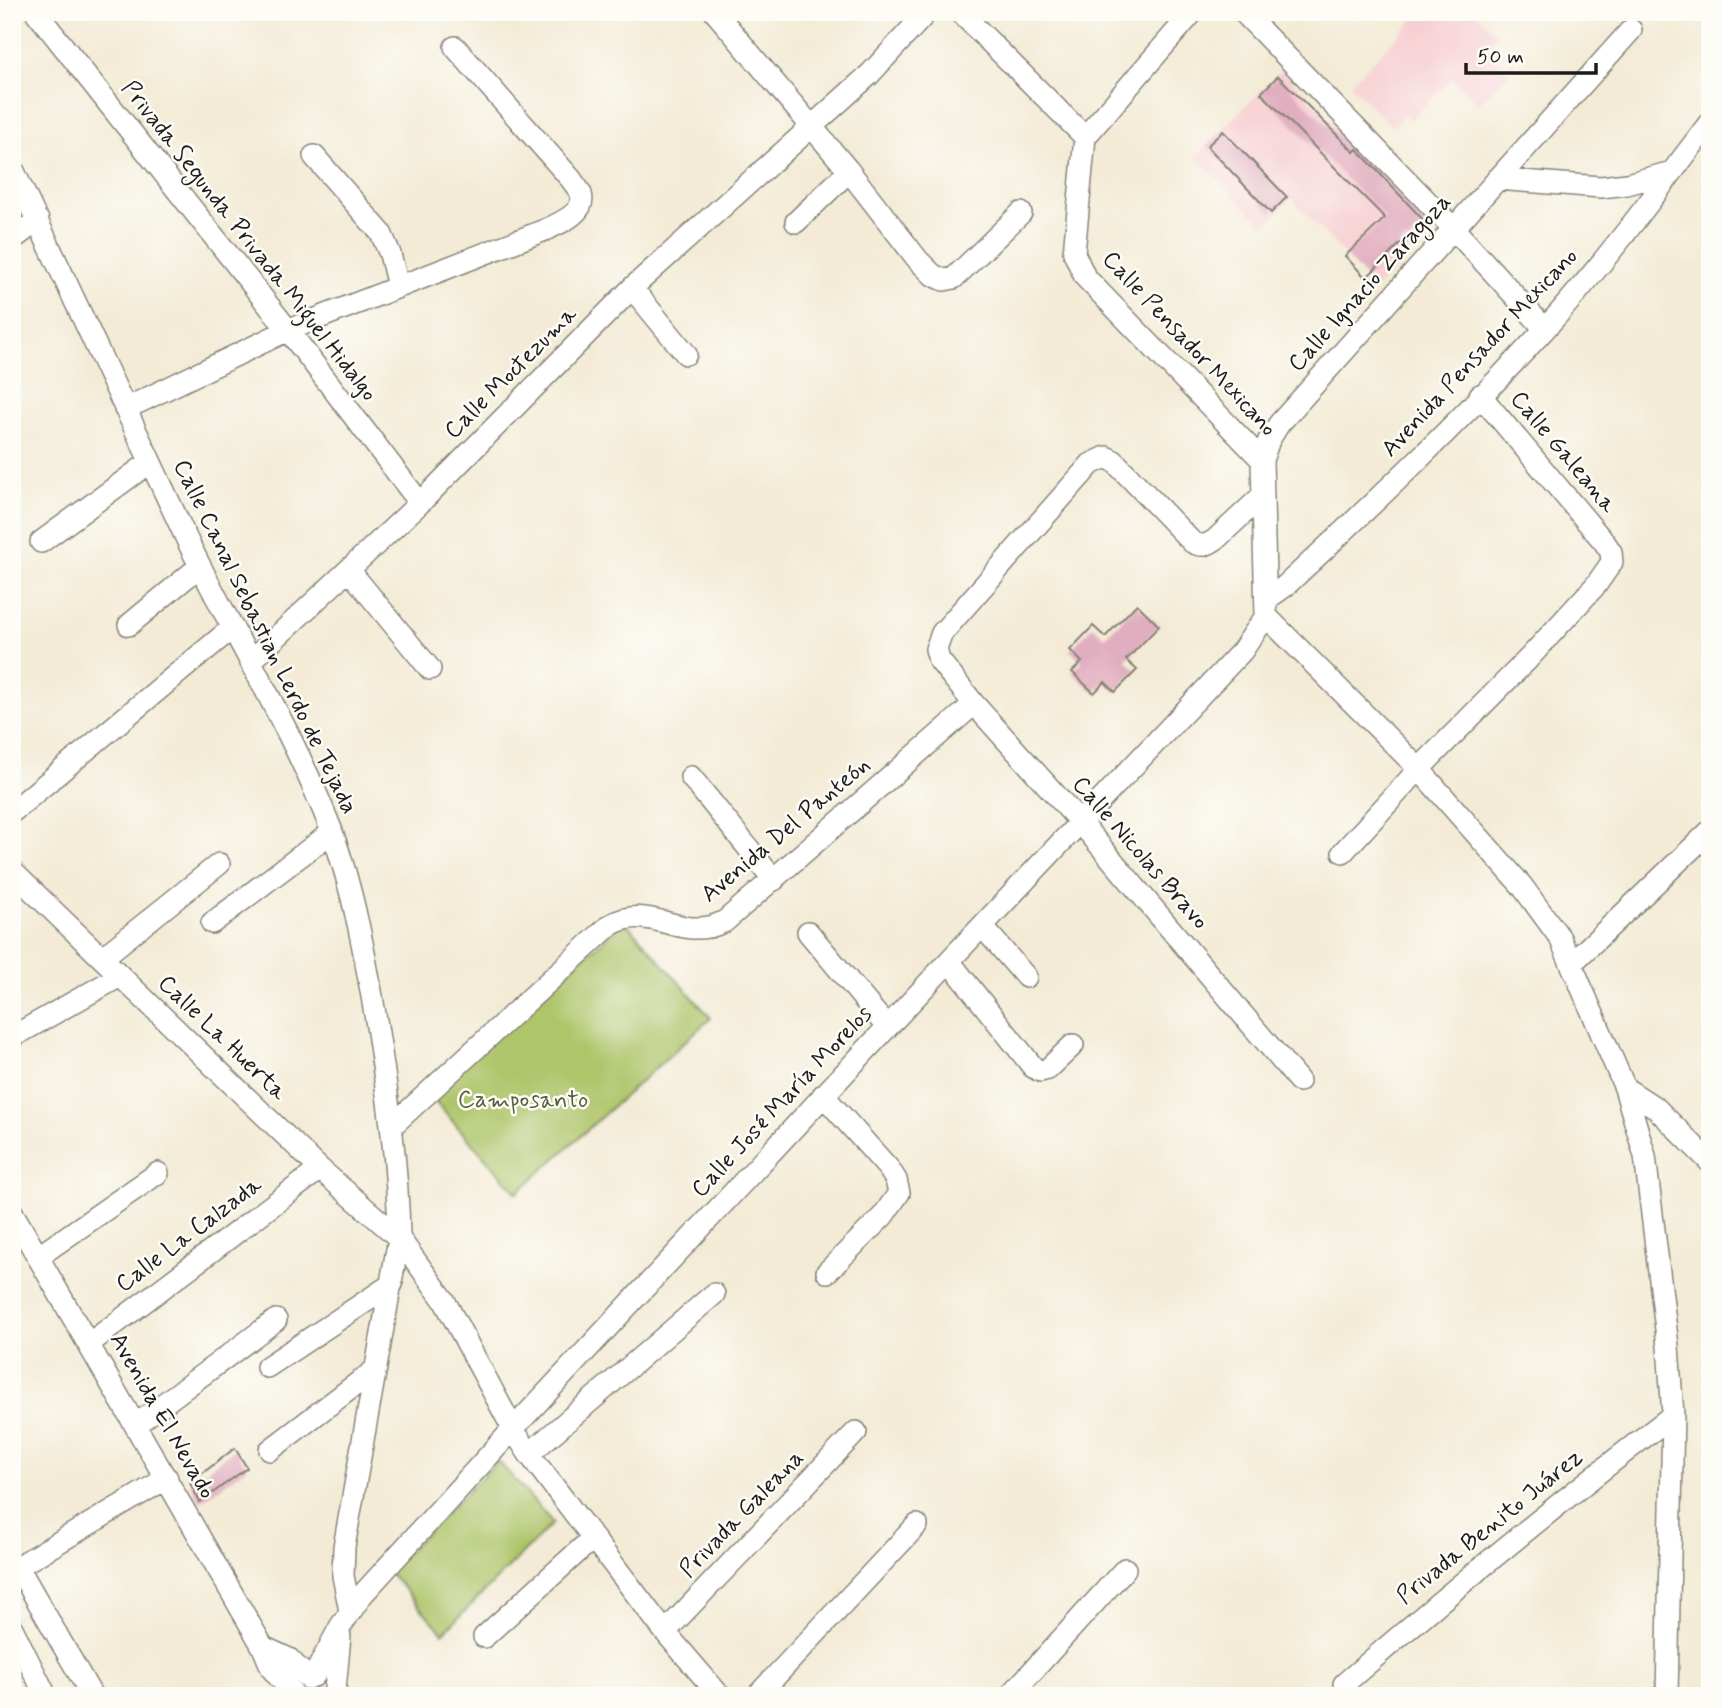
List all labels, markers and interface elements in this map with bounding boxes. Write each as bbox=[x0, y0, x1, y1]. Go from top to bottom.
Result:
scale bar bbox=[1466, 32, 1596, 76]
text: 50 m bbox=[1477, 43, 1524, 71]
street label: Privada Segunda Privada Miguel Hidalgo bbox=[112, 74, 384, 410]
street label: Calle Ignacio Zaragoza bbox=[1282, 187, 1460, 380]
street label: Avenida Pensador Mexicano bbox=[1375, 242, 1585, 464]
street label: Calle Pensador Mexicano bbox=[1095, 245, 1283, 443]
street label: Calle Moctezuma bbox=[438, 299, 585, 446]
street label: Calle Galeana bbox=[1503, 385, 1623, 520]
street label: Calle Canal Sebastian Lerdo de Tejada bbox=[165, 455, 365, 819]
street label: Avenida Del Panteón bbox=[695, 750, 877, 910]
street label: Calle Nicolas Bravo bbox=[1065, 770, 1215, 936]
street label: Calle La Huerta bbox=[151, 969, 294, 1108]
street label: Calle José María Morelos bbox=[685, 999, 880, 1205]
park label: Camposanto bbox=[458, 1085, 588, 1116]
street label: Calle La Calzada bbox=[110, 1170, 269, 1300]
street label: Avenida El Nevado bbox=[102, 1327, 222, 1505]
street label: Privada Benito Juárez bbox=[1390, 1442, 1590, 1612]
street label: Privada Galeana bbox=[673, 1443, 811, 1585]

